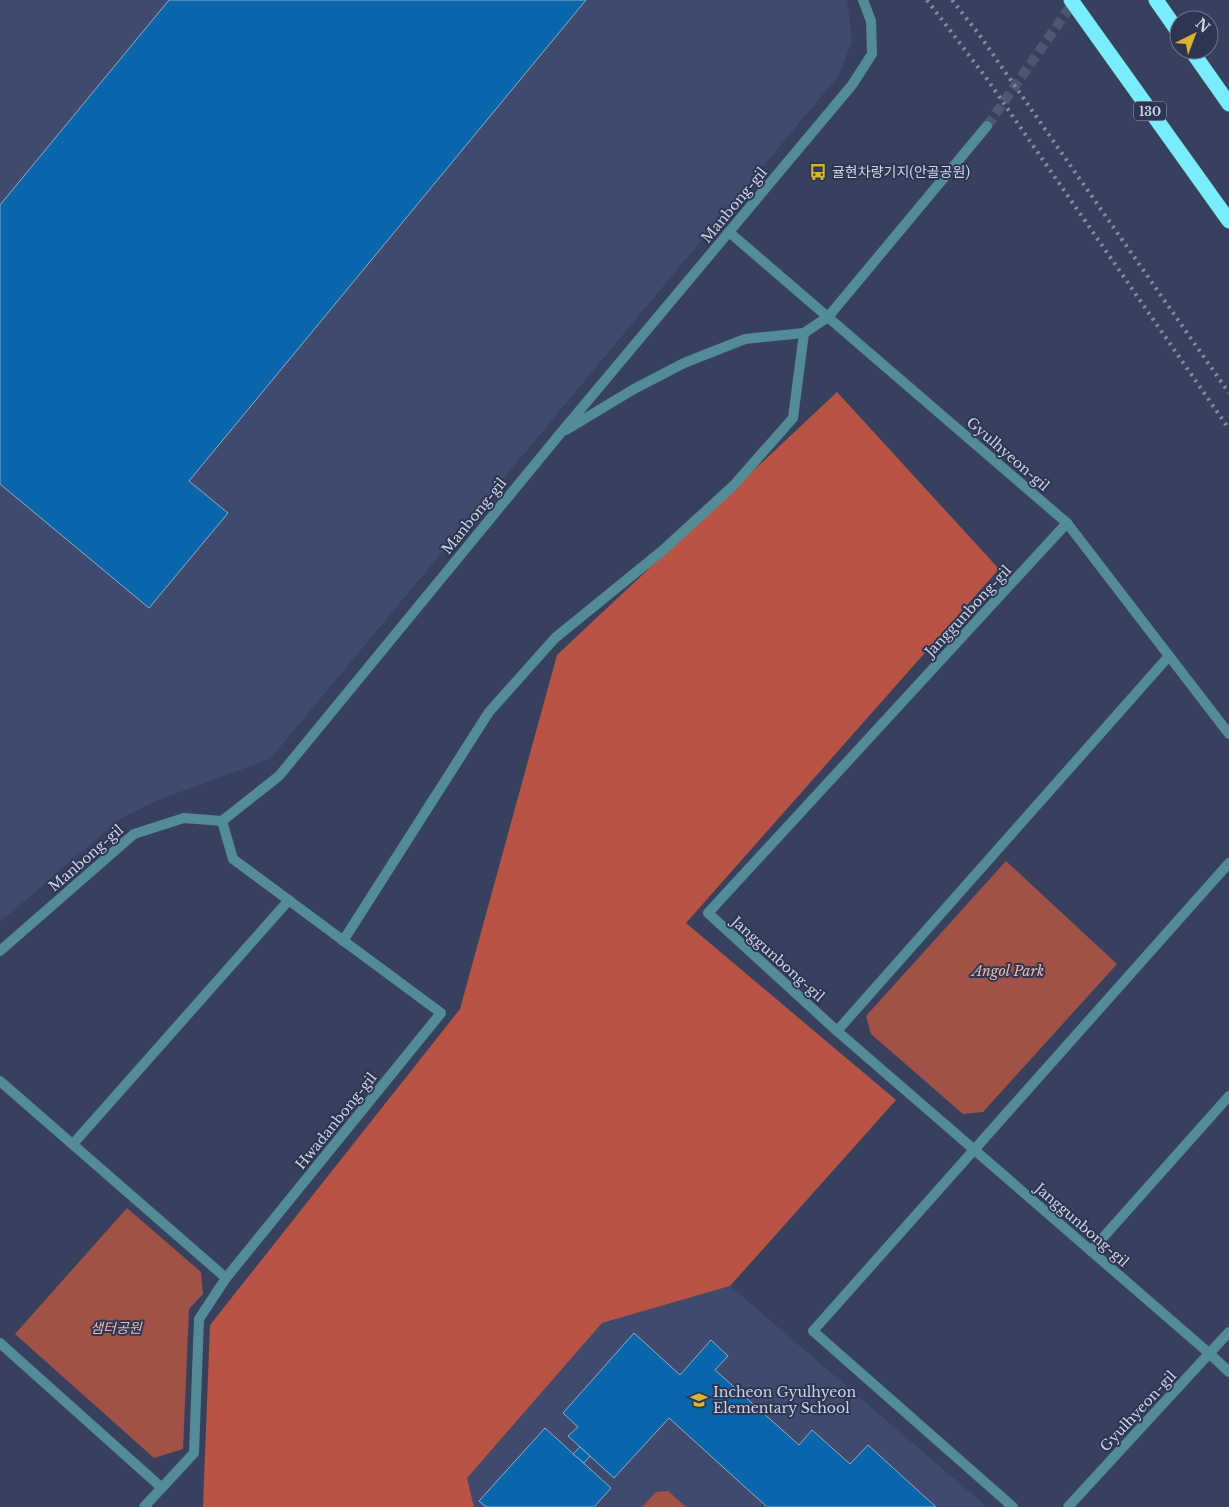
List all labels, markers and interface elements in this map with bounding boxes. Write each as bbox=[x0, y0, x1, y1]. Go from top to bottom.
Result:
north arrow bbox=[1169, 10, 1219, 60]
text: N bbox=[1192, 14, 1214, 36]
road number: 130 bbox=[1134, 102, 1166, 120]
bus stop icon: 귤현차량기지(안골공원) bbox=[808, 162, 828, 182]
street label: Manbong-gil bbox=[697, 163, 771, 246]
place label: 귤현차량기지(안골공원) bbox=[832, 163, 970, 181]
street label: Gyulhyeon-gil bbox=[963, 413, 1053, 495]
street label: Manbong-gil bbox=[438, 474, 511, 558]
street label: Janggunbong-gil bbox=[920, 561, 1015, 662]
street label: Manbong-gil bbox=[45, 820, 127, 895]
street label: Janggunbong-gil bbox=[726, 911, 828, 1006]
park label: Angol Park bbox=[970, 962, 1044, 980]
street label: Hwadanbong-gil bbox=[291, 1069, 381, 1173]
street label: Janggunbong-gil bbox=[1030, 1178, 1133, 1271]
park label: 샘터공원 bbox=[90, 1319, 143, 1337]
street label: Gyulhyeon-gil bbox=[1096, 1367, 1180, 1455]
place label: Incheon Gyulhyeon Elementary School bbox=[713, 1383, 857, 1417]
school or university icon: Incheon Gyulhyeon Elementary School bbox=[689, 1390, 709, 1410]

